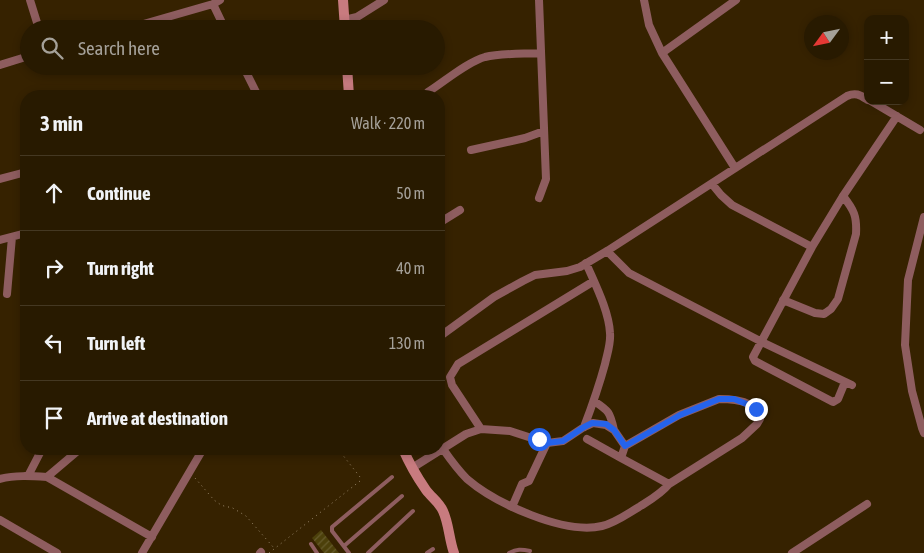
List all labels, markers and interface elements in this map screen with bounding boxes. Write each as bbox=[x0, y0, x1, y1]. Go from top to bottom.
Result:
north arrow bbox=[804, 15, 849, 60]
map controls bbox=[864, 15, 909, 105]
button: + bbox=[864, 15, 909, 60]
search box bbox=[20, 20, 445, 75]
icon: search bbox=[38, 34, 66, 62]
text: Search here bbox=[78, 37, 160, 59]
button: − bbox=[864, 60, 909, 105]
text: 3 min bbox=[40, 111, 83, 135]
text: Walk · 220 m bbox=[351, 114, 425, 132]
icon: ahead bbox=[40, 179, 68, 207]
text: Continue bbox=[87, 182, 151, 204]
text: 50 m bbox=[396, 184, 425, 202]
icon: right bbox=[40, 254, 68, 282]
text: Turn right bbox=[87, 257, 154, 279]
text: 40 m bbox=[396, 259, 425, 277]
icon: left bbox=[40, 329, 68, 357]
text: Turn left bbox=[87, 332, 145, 354]
text: 130 m bbox=[389, 334, 425, 352]
route end bbox=[745, 398, 768, 421]
icon: arrive bbox=[40, 404, 68, 432]
text: Arrive at destination bbox=[87, 407, 228, 429]
route start bbox=[528, 428, 551, 451]

